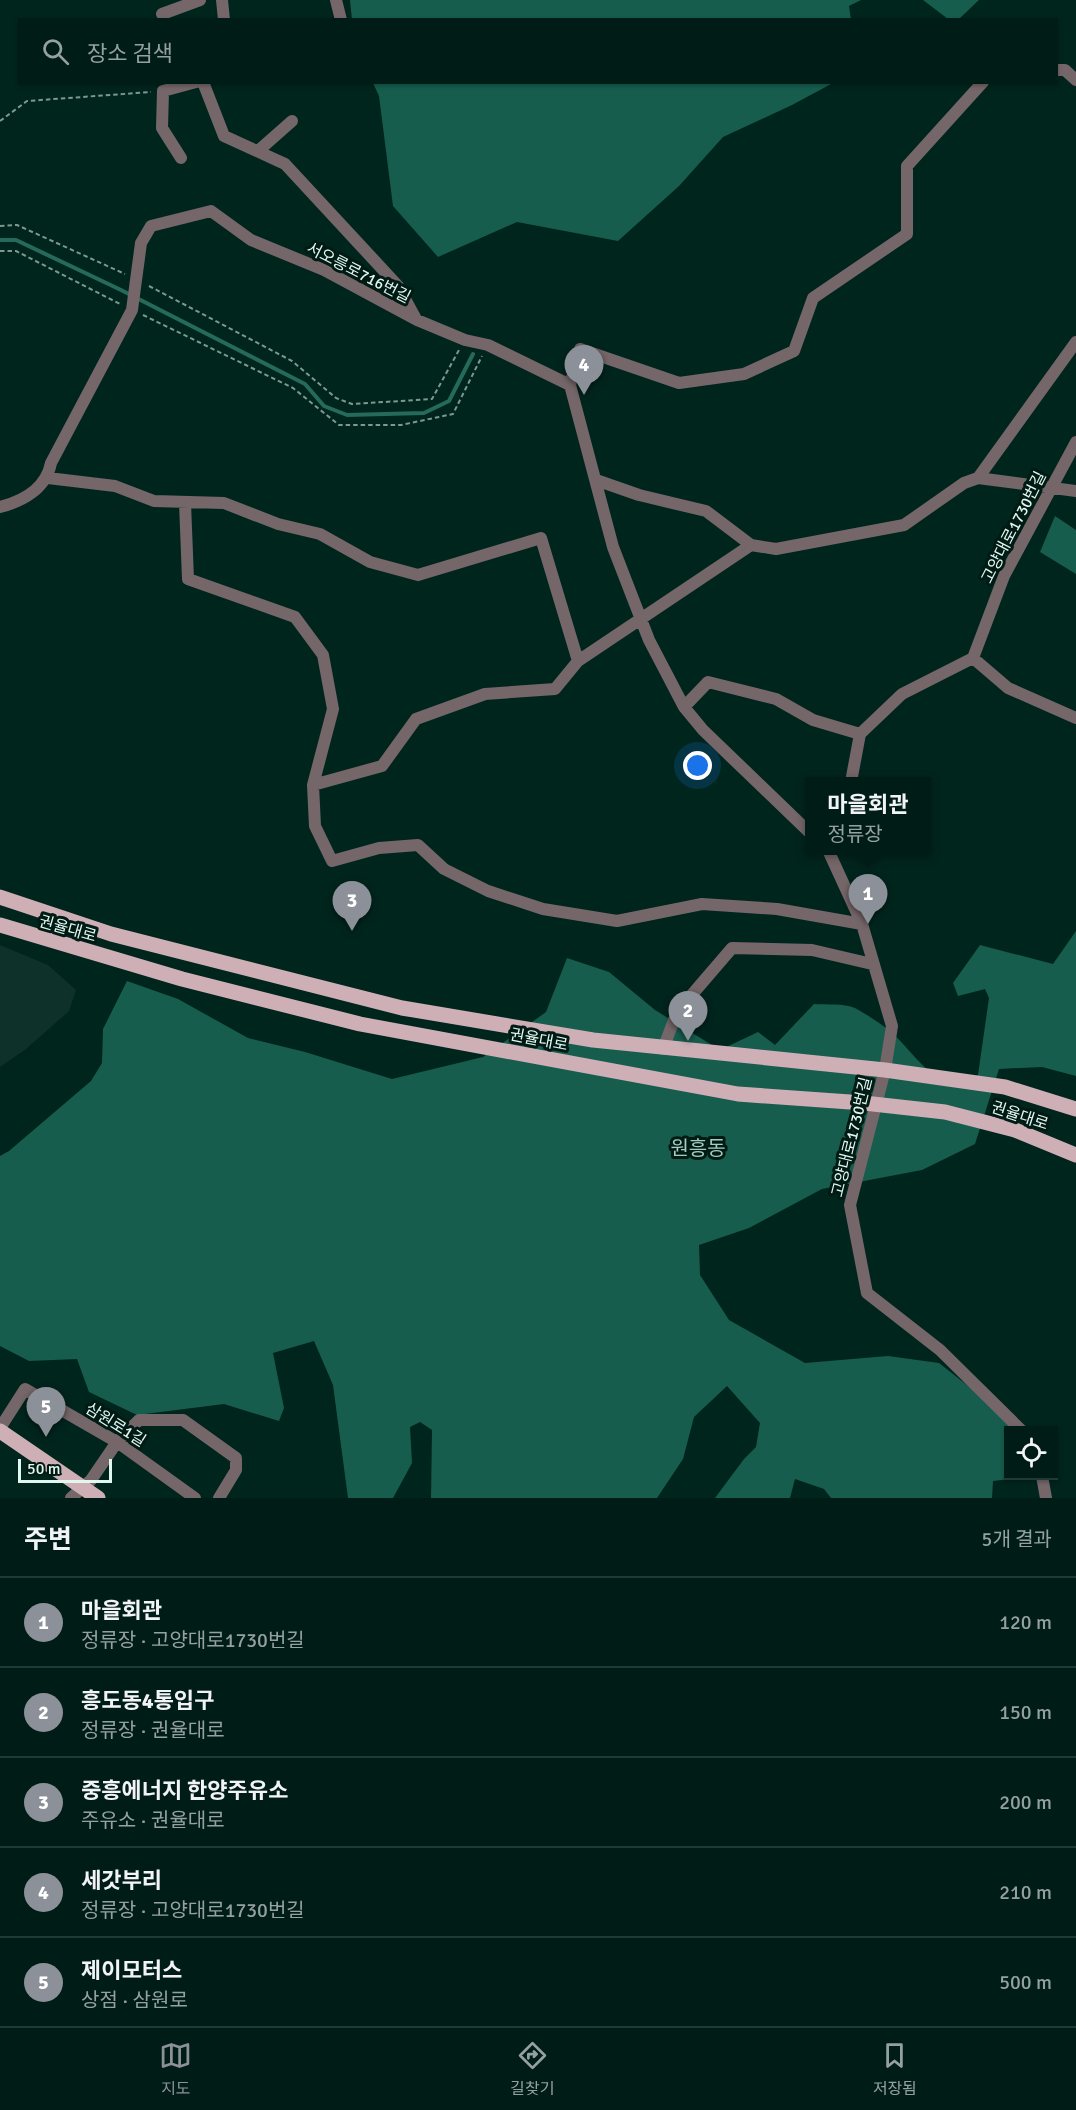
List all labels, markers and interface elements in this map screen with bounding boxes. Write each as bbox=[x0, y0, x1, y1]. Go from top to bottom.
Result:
search box bbox=[18, 18, 1058, 84]
icon: search bbox=[39, 35, 72, 68]
text: 장소 검색 bbox=[87, 40, 173, 67]
street label: 서오릉로716번길 bbox=[303, 238, 414, 308]
pin: 4 bbox=[564, 346, 604, 395]
street label: 고양대로1730번길 bbox=[977, 468, 1051, 587]
your location bbox=[683, 751, 712, 780]
popup bbox=[805, 777, 931, 855]
text: 마을회관 bbox=[828, 791, 908, 818]
text: 정류장 bbox=[828, 822, 883, 847]
pin: 1 bbox=[848, 874, 888, 924]
pin: 3 bbox=[332, 882, 372, 931]
street label: 권율대로 bbox=[37, 911, 99, 947]
pin: 2 bbox=[668, 992, 708, 1041]
street label: 권율대로 bbox=[508, 1025, 570, 1055]
street label: 고양대로1730번길 bbox=[827, 1075, 877, 1199]
street label: 권율대로 bbox=[989, 1097, 1051, 1135]
district label: 원흥동 bbox=[670, 1136, 726, 1161]
pin: 5 bbox=[26, 1388, 66, 1437]
street label: 삼원로1길 bbox=[82, 1398, 149, 1451]
map controls bbox=[1004, 1426, 1058, 1480]
button: locate bbox=[1004, 1426, 1058, 1480]
scale bar bbox=[18, 1456, 112, 1484]
text: 50 m bbox=[27, 1459, 61, 1479]
text: 주변 bbox=[24, 1524, 72, 1556]
text: 5개 결과 bbox=[982, 1527, 1052, 1552]
text: 마을회관 bbox=[81, 1597, 162, 1624]
text: 1 bbox=[38, 1610, 49, 1635]
text: 120 m bbox=[999, 1610, 1052, 1635]
text: 정류장 · 고양대로1730번길 bbox=[81, 1628, 305, 1653]
text: 흥도동4통입구 bbox=[81, 1687, 214, 1714]
text: 2 bbox=[38, 1700, 49, 1725]
text: 150 m bbox=[999, 1700, 1052, 1725]
text: 정류장 · 권율대로 bbox=[81, 1718, 225, 1743]
text: 중흥에너지 한양주유소 bbox=[81, 1777, 288, 1804]
text: 3 bbox=[38, 1790, 49, 1815]
text: 200 m bbox=[999, 1790, 1052, 1815]
text: 주유소 · 권율대로 bbox=[81, 1808, 225, 1833]
text: 세갓부리 bbox=[81, 1867, 162, 1894]
text: 4 bbox=[38, 1880, 49, 1905]
text: 210 m bbox=[999, 1880, 1052, 1905]
text: 정류장 · 고양대로1730번길 bbox=[81, 1898, 305, 1923]
text: 제이모터스 bbox=[81, 1957, 182, 1984]
text: 5 bbox=[38, 1970, 49, 1995]
text: 500 m bbox=[999, 1970, 1052, 1995]
text: 상점 · 삼원로 bbox=[81, 1988, 188, 2013]
tab: 지도 bbox=[159, 2039, 192, 2099]
tab: 길찾기 bbox=[510, 2039, 555, 2099]
tab: 저장됨 bbox=[873, 2039, 917, 2099]

